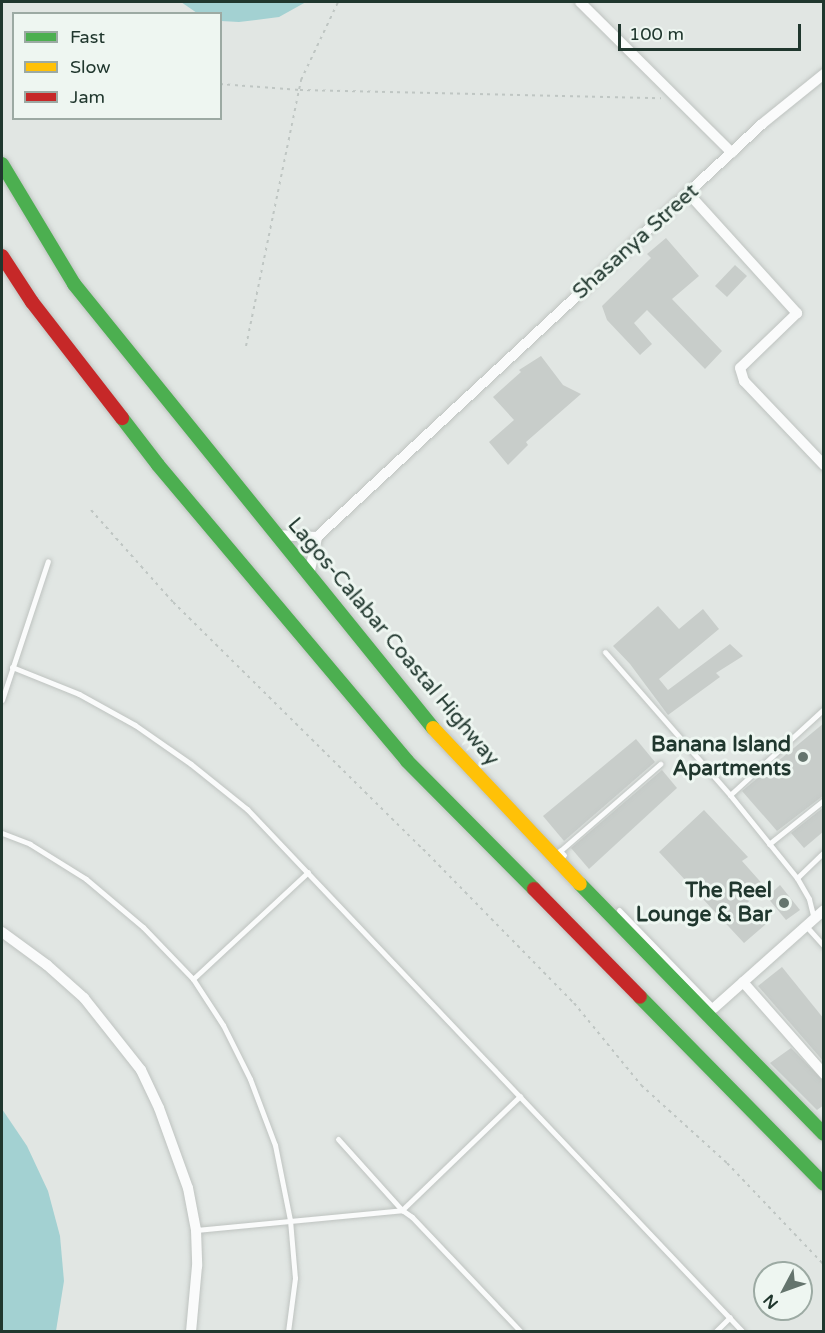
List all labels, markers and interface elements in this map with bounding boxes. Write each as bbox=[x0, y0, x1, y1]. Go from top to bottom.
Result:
legend bbox=[12, 12, 222, 120]
scale bar bbox=[621, 12, 804, 50]
text: 100 m bbox=[629, 23, 684, 45]
text: Fast bbox=[70, 26, 105, 48]
text: Slow bbox=[70, 56, 111, 78]
text: Jam bbox=[70, 86, 105, 108]
street label: Shasanya Street bbox=[568, 179, 704, 305]
street label: Lagos-Calabar Coastal Highway bbox=[282, 513, 504, 771]
place label: Banana Island Apartments bbox=[651, 732, 791, 782]
marker: Banana Island Apartments bbox=[796, 750, 810, 764]
place label: The Reel Lounge & Bar bbox=[636, 878, 772, 928]
marker: The Reel Lounge & Bar bbox=[777, 896, 791, 910]
north arrow bbox=[753, 1261, 813, 1321]
text: N bbox=[759, 1290, 783, 1313]

